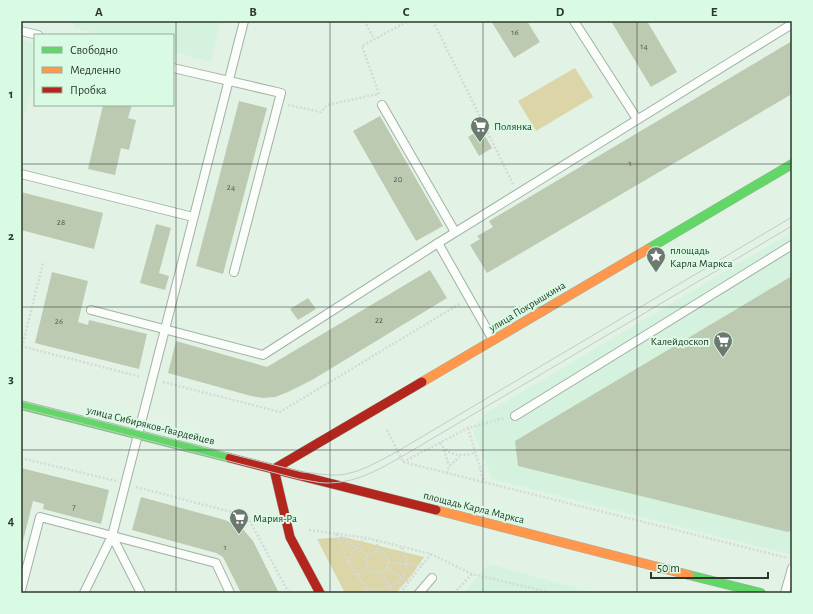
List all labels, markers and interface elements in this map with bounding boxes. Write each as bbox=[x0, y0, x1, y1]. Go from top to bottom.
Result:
text: A bbox=[95, 6, 103, 19]
text: B bbox=[249, 6, 257, 19]
text: C bbox=[403, 6, 410, 19]
text: D bbox=[556, 6, 565, 19]
text: E bbox=[711, 6, 718, 19]
house number: 16 bbox=[511, 28, 519, 37]
legend bbox=[34, 34, 174, 106]
house number: 14 bbox=[640, 42, 648, 51]
text: Свободно bbox=[70, 44, 118, 56]
text: Медленно bbox=[70, 64, 121, 76]
text: Пробка bbox=[70, 84, 107, 96]
text: 1 bbox=[9, 88, 13, 101]
supermarket icon: Полянка bbox=[469, 115, 491, 143]
place label: Полянка bbox=[494, 121, 532, 132]
house number: 1 bbox=[628, 159, 632, 168]
house number: 20 bbox=[394, 175, 403, 184]
house number: 24 bbox=[227, 183, 236, 192]
house number: 28 bbox=[57, 218, 65, 227]
text: 2 bbox=[8, 230, 14, 243]
place icon: площадь Карла Маркса bbox=[645, 245, 667, 273]
place label: площадь Карла Маркса bbox=[670, 245, 732, 269]
street label: улица Покрышкина bbox=[486, 279, 567, 334]
house number: 22 bbox=[375, 316, 383, 325]
house number: 26 bbox=[55, 317, 63, 326]
supermarket icon: Калейдоскоп bbox=[712, 330, 734, 358]
place label: Калейдоскоп bbox=[651, 336, 709, 347]
text: 3 bbox=[8, 373, 14, 386]
street label: улица Сибиряков-Гвардейцев bbox=[85, 404, 216, 447]
street label: площадь Карла Маркса bbox=[422, 490, 525, 525]
house number: 7 bbox=[72, 503, 76, 512]
supermarket icon: Мария-Ра bbox=[228, 507, 250, 535]
place label: Мария-Ра bbox=[253, 513, 297, 524]
text: 4 bbox=[8, 515, 15, 528]
house number: 1 bbox=[223, 543, 227, 552]
scale bar bbox=[651, 554, 768, 580]
text: 50 m bbox=[657, 562, 680, 574]

